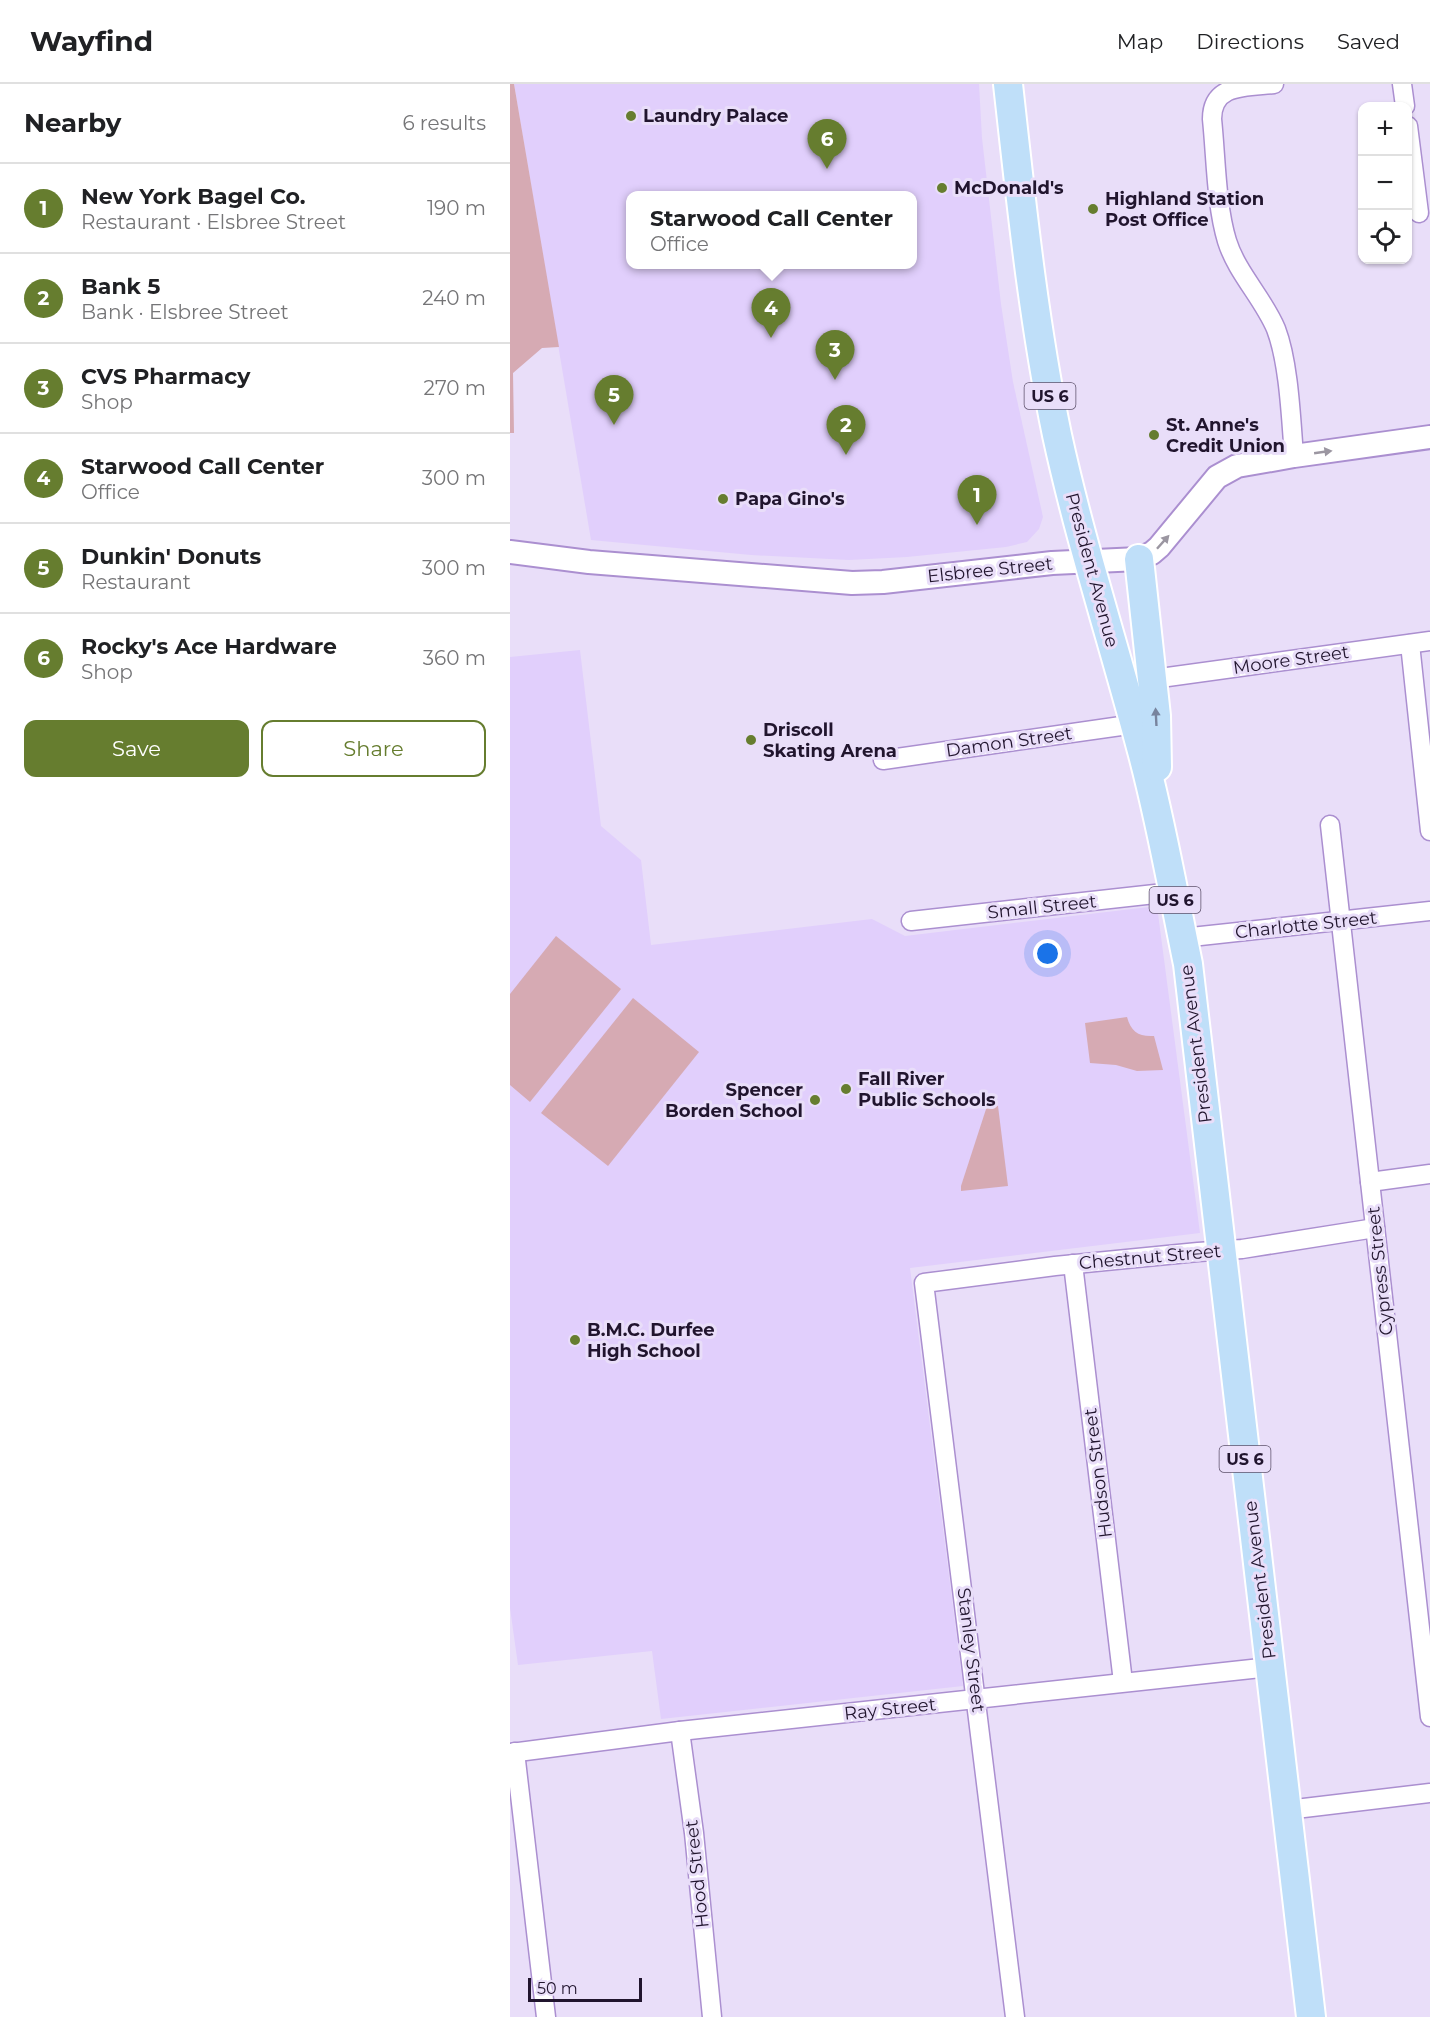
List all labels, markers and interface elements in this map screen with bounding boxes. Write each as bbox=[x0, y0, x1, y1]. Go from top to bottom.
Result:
text: Wayfind bbox=[30, 24, 153, 58]
text: Map bbox=[1117, 29, 1163, 54]
text: Directions bbox=[1196, 29, 1304, 54]
text: Saved bbox=[1337, 29, 1400, 54]
map controls bbox=[1358, 102, 1412, 264]
button: + bbox=[1358, 102, 1412, 156]
place label: Laundry Palace bbox=[643, 105, 788, 127]
text: Nearby bbox=[24, 107, 121, 139]
marker: Laundry Palace bbox=[624, 109, 638, 123]
text: 6 results bbox=[402, 111, 486, 135]
pin: 6 bbox=[808, 120, 846, 169]
button: − bbox=[1358, 156, 1412, 210]
place label: McDonald's bbox=[954, 177, 1064, 199]
marker: McDonald's bbox=[935, 181, 949, 195]
text: New York Bagel Co. bbox=[81, 183, 305, 210]
place label: Highland Station Post Office bbox=[1105, 188, 1264, 231]
popup bbox=[626, 191, 917, 269]
text: 1 bbox=[40, 196, 47, 220]
text: 190 m bbox=[427, 196, 486, 220]
marker: Highland Station Post Office bbox=[1086, 202, 1100, 216]
text: Starwood Call Center bbox=[650, 205, 893, 232]
text: Restaurant · Elsbree Street bbox=[81, 210, 346, 234]
button: locate bbox=[1358, 210, 1412, 264]
text: Office bbox=[650, 232, 709, 256]
text: Bank 5 bbox=[81, 273, 160, 300]
text: 2 bbox=[38, 286, 49, 310]
text: 240 m bbox=[422, 286, 486, 310]
pin: 4 bbox=[752, 288, 790, 338]
text: Bank · Elsbree Street bbox=[81, 300, 289, 324]
pin: 3 bbox=[816, 330, 854, 380]
text: CVS Pharmacy bbox=[81, 363, 250, 390]
text: 3 bbox=[38, 376, 49, 400]
text: 270 m bbox=[424, 376, 486, 400]
pin: 5 bbox=[594, 376, 634, 425]
road number: US 6 bbox=[1024, 383, 1076, 409]
text: Shop bbox=[81, 390, 133, 414]
pin: 2 bbox=[826, 406, 866, 455]
place label: St. Anne's Credit Union bbox=[1166, 414, 1285, 457]
marker: St. Anne's Credit Union bbox=[1147, 428, 1161, 442]
one-way arrow bbox=[1314, 447, 1333, 456]
text: Starwood Call Center bbox=[81, 453, 324, 480]
text: 4 bbox=[37, 466, 50, 490]
text: 300 m bbox=[422, 466, 486, 490]
pin: 1 bbox=[958, 476, 996, 525]
text: Office bbox=[81, 480, 140, 504]
place label: Papa Gino's bbox=[735, 488, 845, 510]
street label: President Avenue bbox=[1061, 490, 1123, 650]
marker: Papa Gino's bbox=[716, 492, 730, 506]
one-way arrow bbox=[1156, 535, 1169, 550]
text: Dunkin' Donuts bbox=[81, 543, 261, 570]
street label: Elsbree Street bbox=[926, 552, 1054, 588]
text: 5 bbox=[38, 556, 49, 580]
text: 300 m bbox=[422, 556, 486, 580]
text: Restaurant bbox=[81, 570, 191, 594]
text: Rocky's Ace Hardware bbox=[81, 633, 337, 660]
street label: Moore Street bbox=[1232, 641, 1350, 679]
text: 6 bbox=[37, 646, 50, 670]
text: 360 m bbox=[423, 646, 486, 670]
text: Shop bbox=[81, 660, 133, 684]
one-way arrow bbox=[1151, 707, 1161, 726]
place label: Driscoll Skating Arena bbox=[763, 719, 897, 762]
button: Save bbox=[24, 720, 249, 777]
button: Share bbox=[261, 720, 486, 777]
street label: Damon Street bbox=[944, 722, 1074, 762]
marker: Driscoll Skating Arena bbox=[744, 733, 758, 747]
road number: US 6 bbox=[1150, 887, 1200, 913]
street label: Small Street bbox=[986, 890, 1098, 924]
street label: Charlotte Street bbox=[1234, 907, 1378, 943]
your location bbox=[1033, 939, 1062, 968]
street label: President Avenue bbox=[1175, 964, 1217, 1124]
place label: Fall River Public Schools bbox=[858, 1068, 996, 1111]
place label: Spencer Borden School bbox=[665, 1079, 803, 1122]
marker: Fall River Public Schools bbox=[839, 1082, 853, 1096]
marker: Spencer Borden School bbox=[808, 1093, 822, 1107]
street label: Cypress Street bbox=[1362, 1206, 1398, 1336]
street label: Chestnut Street bbox=[1078, 1240, 1222, 1274]
place label: B.M.C. Durfee High School bbox=[587, 1319, 715, 1362]
marker: B.M.C. Durfee High School bbox=[568, 1333, 582, 1347]
street label: Hudson Street bbox=[1079, 1407, 1117, 1539]
road number: US 6 bbox=[1220, 1446, 1270, 1472]
street label: President Avenue bbox=[1239, 1500, 1281, 1660]
street label: Stanley Street bbox=[952, 1586, 990, 1714]
street label: Ray Street bbox=[843, 1693, 937, 1725]
street label: Hood Street bbox=[680, 1819, 714, 1929]
scale bar bbox=[528, 1975, 642, 2002]
text: 50 m bbox=[537, 1979, 578, 1998]

